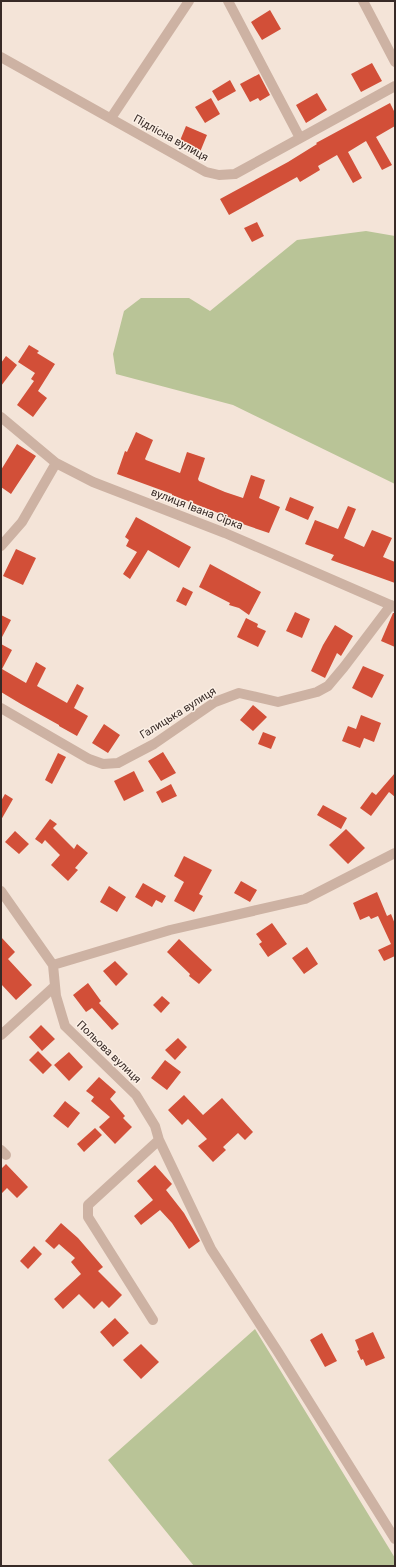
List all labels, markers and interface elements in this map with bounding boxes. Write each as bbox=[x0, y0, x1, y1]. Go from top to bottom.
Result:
street label: Підлісна вулиця bbox=[131, 112, 211, 164]
street label: вулиця Івана Сірка bbox=[149, 485, 245, 533]
street label: Галицька вулиця bbox=[138, 684, 218, 742]
street label: Польова вулиця bbox=[74, 1018, 144, 1086]

